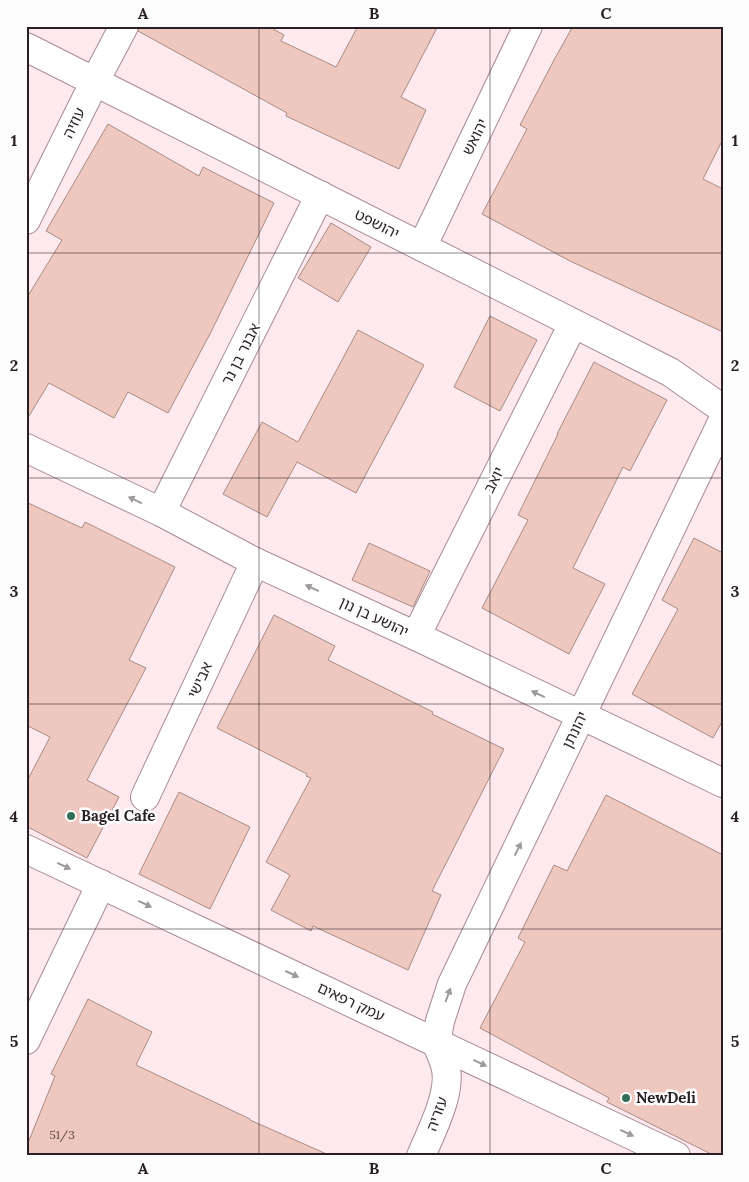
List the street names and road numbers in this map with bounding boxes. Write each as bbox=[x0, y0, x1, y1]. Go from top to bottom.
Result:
street label: עוזיה bbox=[58, 104, 89, 141]
street label: יהואש bbox=[458, 115, 491, 158]
street label: יהושפט bbox=[352, 204, 403, 243]
street label: אבנר בן נר bbox=[217, 320, 264, 388]
street label: יואב bbox=[479, 463, 508, 496]
street label: יהושע בן נון bbox=[336, 592, 412, 641]
street label: אבישי bbox=[183, 659, 216, 701]
street label: יהונתן bbox=[557, 708, 592, 751]
street label: עמק רפאים bbox=[314, 978, 388, 1025]
street label: עזריה bbox=[422, 1094, 452, 1134]

